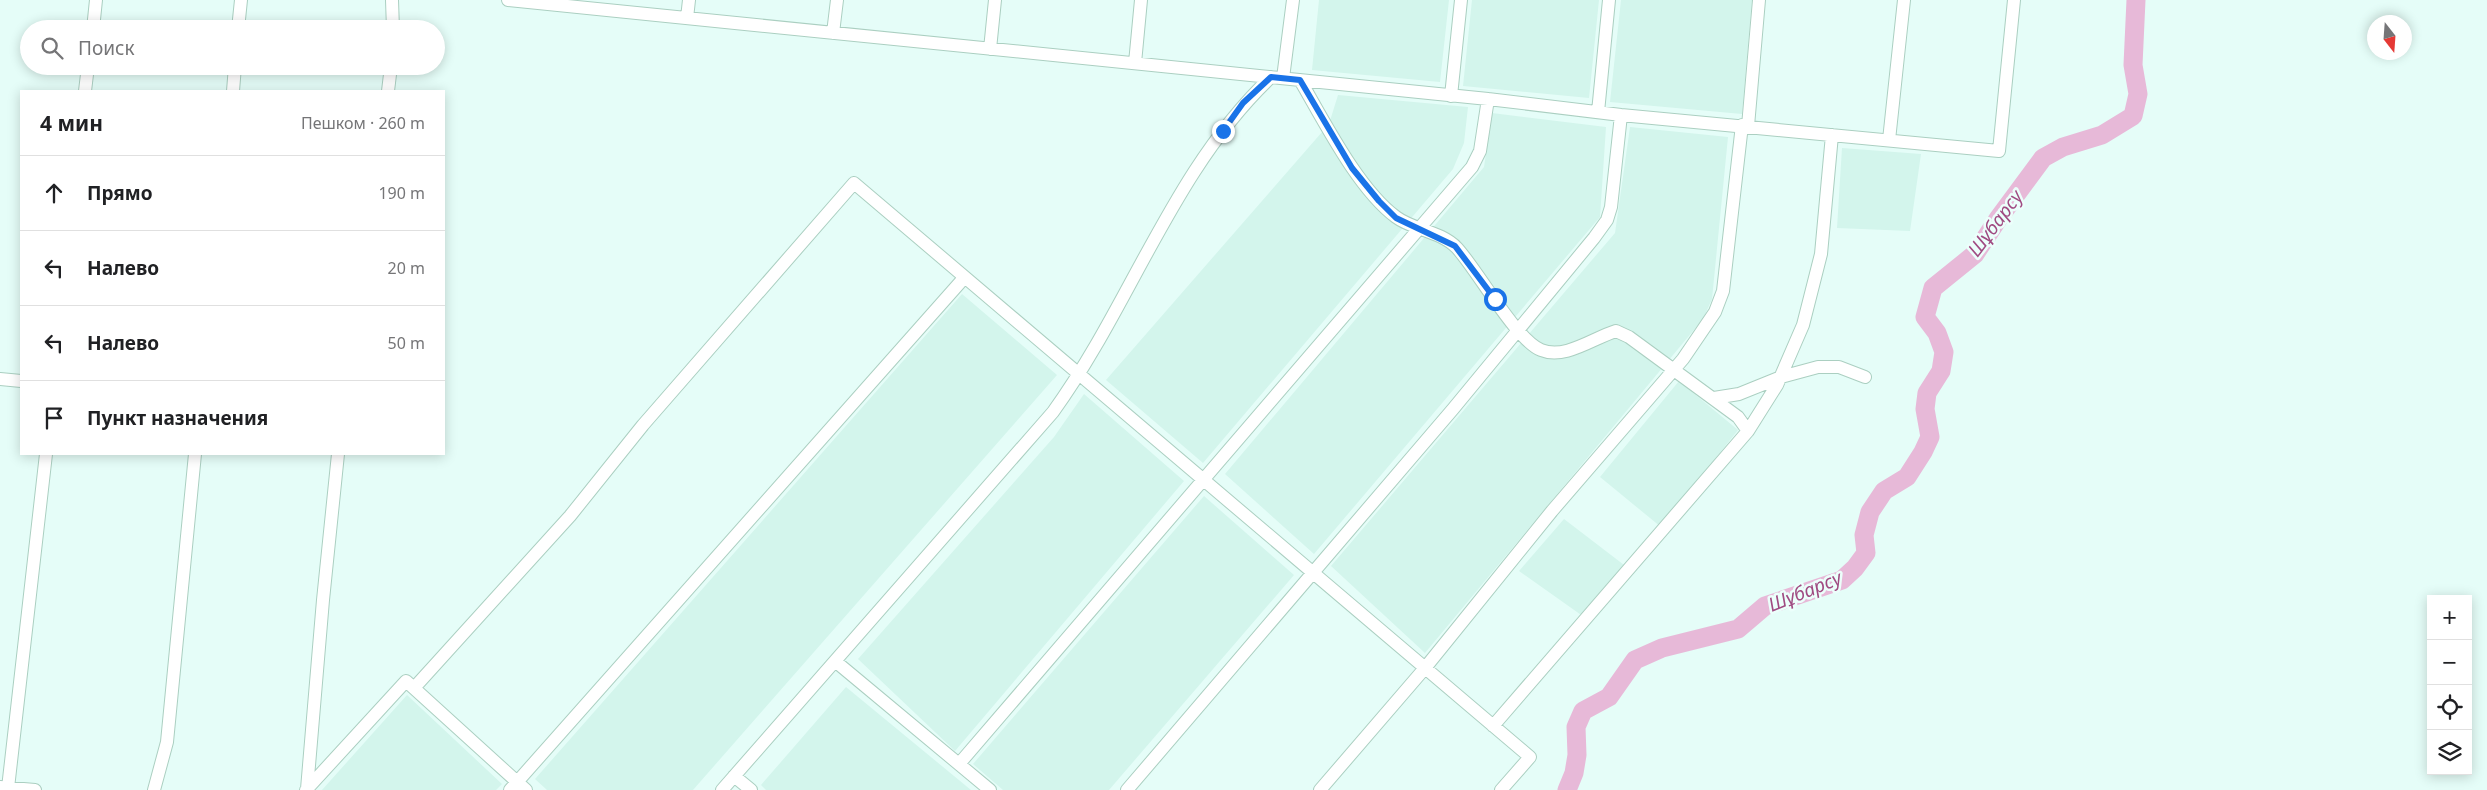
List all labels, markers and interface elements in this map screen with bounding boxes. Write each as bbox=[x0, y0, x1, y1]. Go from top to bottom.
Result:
north arrow bbox=[2367, 15, 2412, 60]
search box bbox=[20, 20, 445, 75]
icon: search bbox=[38, 34, 66, 62]
text: Поиск bbox=[78, 35, 134, 61]
text: 4 мин bbox=[40, 109, 103, 137]
text: Пешком · 260 m bbox=[301, 112, 425, 134]
route end bbox=[1212, 120, 1235, 143]
icon: ahead bbox=[40, 179, 68, 207]
text: Прямо bbox=[87, 180, 153, 206]
text: 190 m bbox=[378, 182, 425, 204]
water label: Шұбарсу bbox=[1961, 184, 2029, 262]
icon: left bbox=[40, 254, 68, 282]
text: Налево bbox=[87, 255, 159, 281]
text: 20 m bbox=[388, 257, 425, 279]
route start bbox=[1484, 288, 1507, 311]
icon: left bbox=[40, 329, 68, 357]
text: Налево bbox=[87, 330, 159, 356]
text: 50 m bbox=[388, 332, 425, 354]
icon: arrive bbox=[40, 404, 68, 432]
text: Пункт назначения bbox=[87, 405, 268, 431]
water label: Шұбарсу bbox=[1764, 564, 1846, 617]
map controls bbox=[2427, 595, 2472, 775]
button: + bbox=[2427, 595, 2472, 640]
button: − bbox=[2427, 640, 2472, 685]
button: locate bbox=[2427, 685, 2472, 730]
button: layers bbox=[2427, 730, 2472, 775]

